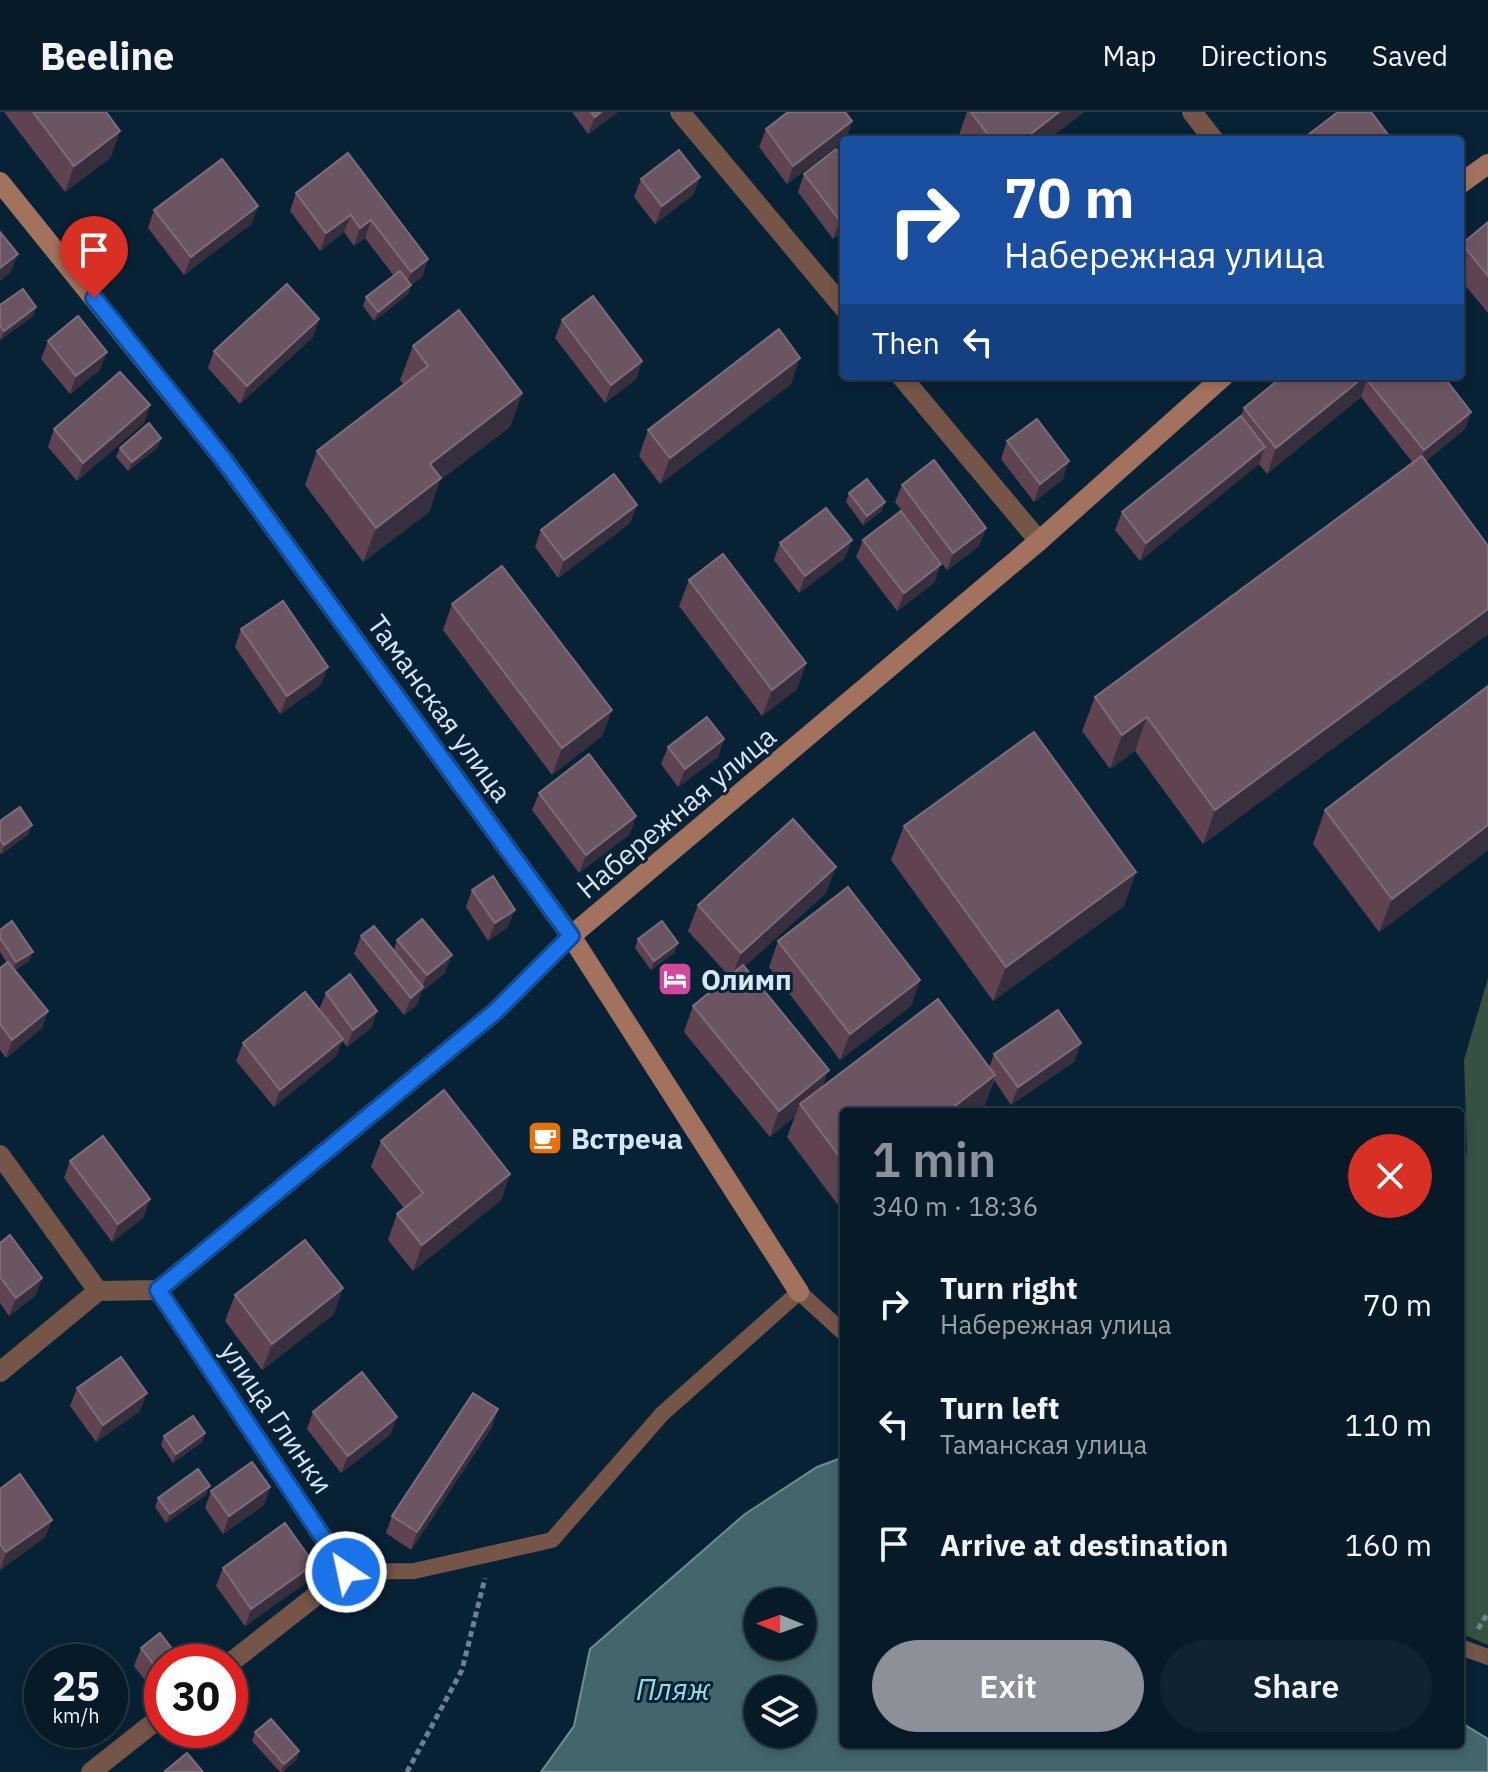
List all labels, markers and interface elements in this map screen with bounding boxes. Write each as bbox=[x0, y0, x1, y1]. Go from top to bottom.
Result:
text: Beeline bbox=[40, 31, 174, 80]
text: Map bbox=[1102, 37, 1156, 74]
text: Directions bbox=[1200, 37, 1328, 74]
text: Saved bbox=[1372, 37, 1448, 74]
text: 70 m bbox=[1004, 161, 1134, 233]
icon: right bbox=[872, 168, 976, 272]
pin bbox=[60, 216, 128, 298]
icon: arrive bbox=[72, 228, 116, 272]
text: Набережная улица bbox=[1004, 231, 1325, 278]
icon: left bbox=[956, 320, 1000, 364]
text: Then bbox=[872, 323, 940, 362]
street label: Таманская улица bbox=[359, 607, 521, 809]
street label: Набережная улица bbox=[569, 718, 783, 906]
hotel icon: Олимп bbox=[656, 960, 694, 998]
place label: Олимп bbox=[701, 961, 792, 998]
cafe icon: Встреча bbox=[526, 1119, 564, 1157]
place label: Встреча bbox=[571, 1120, 683, 1157]
text: 1 min bbox=[872, 1128, 996, 1190]
button: close bbox=[1348, 1134, 1432, 1218]
text: 340 m · 18:36 bbox=[872, 1189, 1038, 1223]
text: Turn right bbox=[940, 1268, 1078, 1307]
icon: right bbox=[872, 1282, 916, 1326]
text: 70 m bbox=[1363, 1285, 1432, 1324]
text: Набережная улица bbox=[940, 1307, 1172, 1341]
street label: улица Глинки bbox=[212, 1333, 342, 1501]
text: Turn left bbox=[940, 1388, 1059, 1427]
icon: left bbox=[872, 1402, 916, 1446]
text: 110 m bbox=[1345, 1405, 1432, 1444]
text: Таманская улица bbox=[940, 1427, 1147, 1461]
icon: arrive bbox=[872, 1522, 916, 1566]
text: Arrive at destination bbox=[940, 1525, 1228, 1564]
text: 160 m bbox=[1345, 1525, 1432, 1564]
position arrow bbox=[304, 1530, 388, 1614]
north arrow bbox=[744, 1588, 816, 1660]
map controls bbox=[744, 1588, 816, 1748]
button: Exit bbox=[872, 1640, 1144, 1732]
button: Share bbox=[1160, 1640, 1432, 1732]
speed limit sign: 30 bbox=[144, 1644, 248, 1748]
text: 25 bbox=[52, 1660, 100, 1712]
water label: Пляж bbox=[636, 1669, 711, 1708]
button: layers bbox=[744, 1676, 816, 1748]
text: km/h bbox=[52, 1702, 100, 1729]

